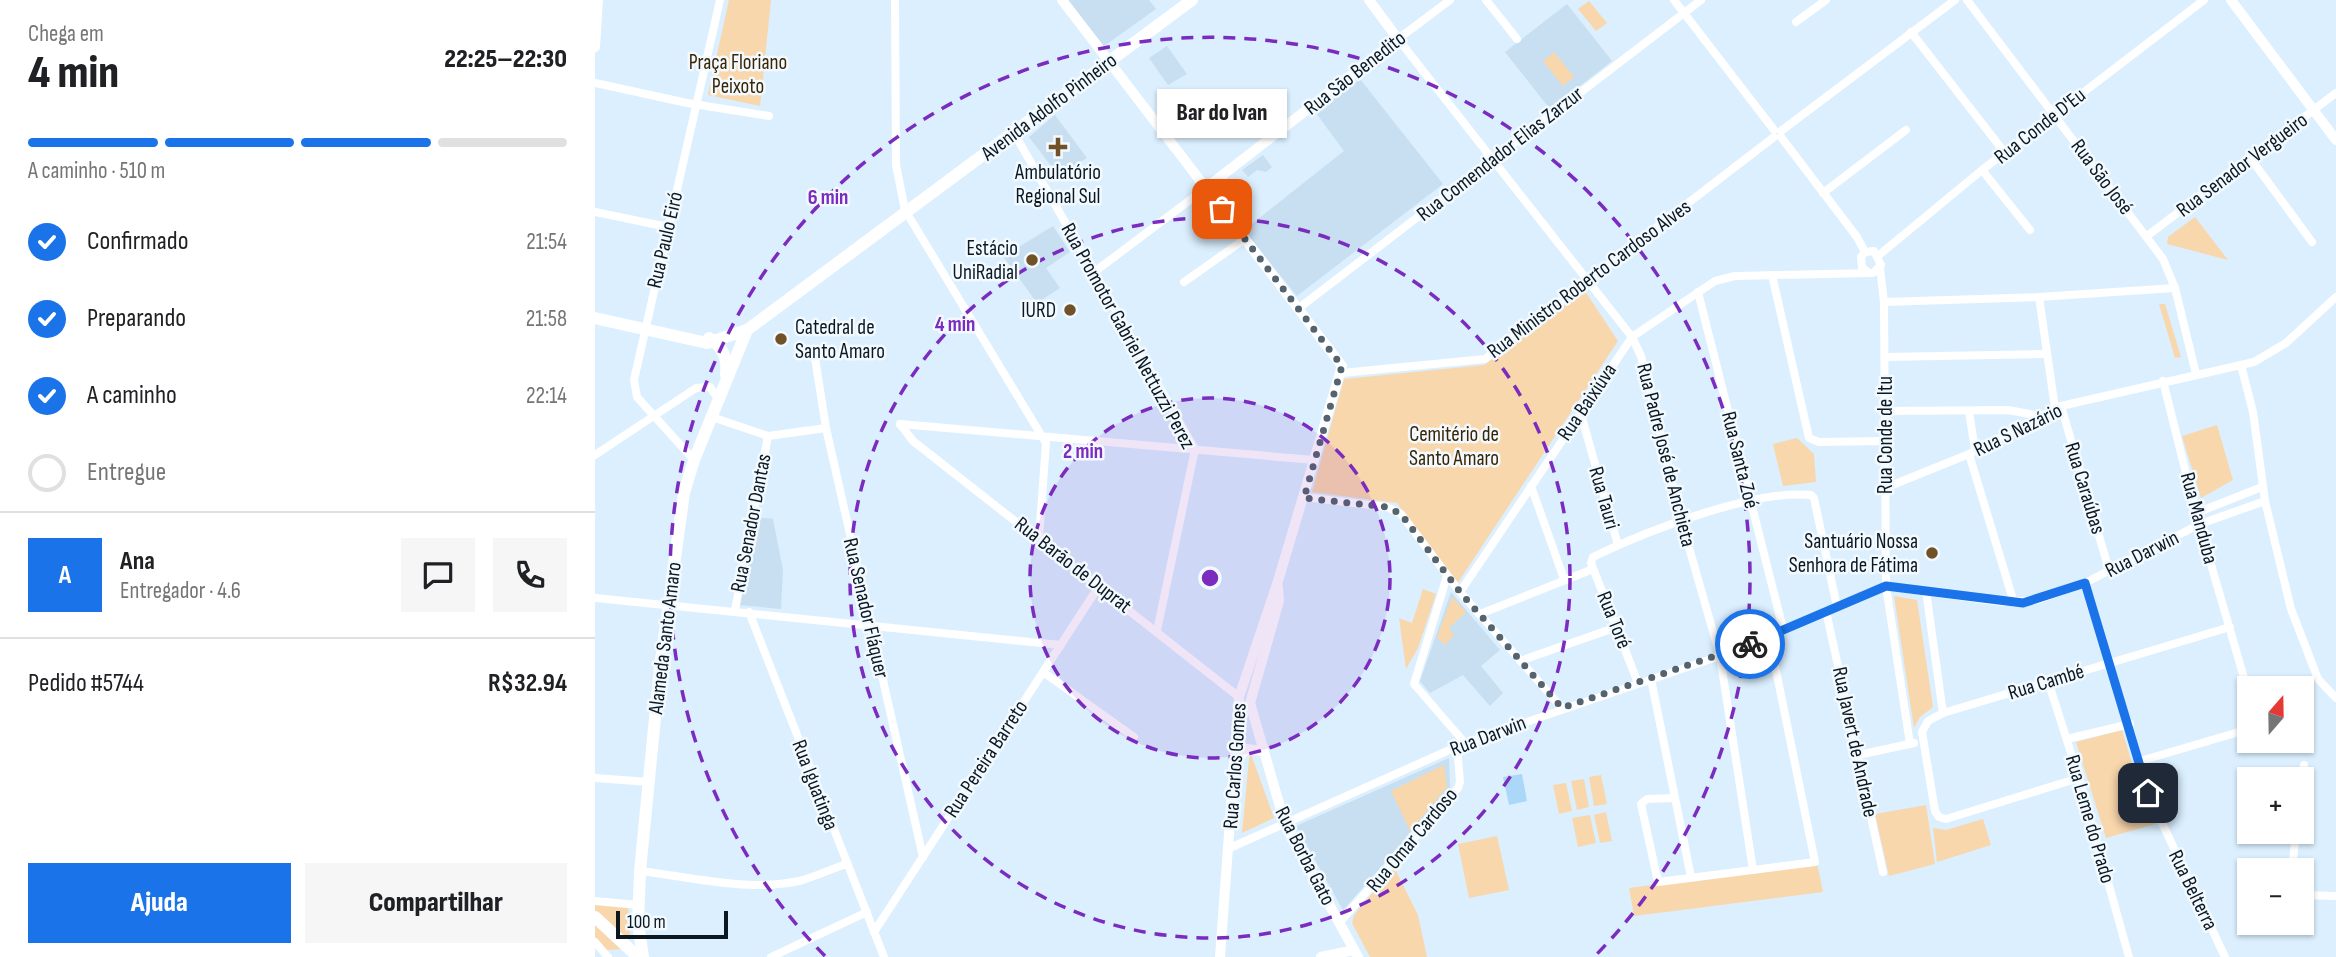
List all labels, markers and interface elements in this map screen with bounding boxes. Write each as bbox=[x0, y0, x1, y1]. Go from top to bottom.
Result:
text: Chega em bbox=[28, 20, 104, 48]
street label: Rua São Benedito bbox=[1299, 26, 1411, 120]
text: 22:25–22:30 bbox=[444, 44, 567, 75]
text: 4 min bbox=[28, 46, 119, 101]
street label: Avenida Adolfo Pinheiro bbox=[975, 48, 1122, 167]
park label: Praça Floriano Peixoto bbox=[689, 50, 787, 99]
street label: Rua Comendador Elias Zarzur bbox=[1412, 81, 1588, 227]
street label: Rua Conde D'Eu bbox=[1989, 83, 2091, 169]
callout: Bar do Ivan bbox=[1157, 90, 1287, 139]
text: Bar do Ivan bbox=[1177, 99, 1267, 127]
street label: Rua Senador Vergueiro bbox=[2171, 108, 2313, 222]
street label: Rua São José bbox=[2066, 134, 2138, 220]
marker: Ambulatório Regional Sul bbox=[1048, 137, 1068, 157]
text: A caminho · 510 m bbox=[28, 157, 165, 185]
place label: Ambulatório Regional Sul bbox=[1014, 160, 1101, 209]
pin bbox=[1192, 179, 1252, 239]
text: 6 min bbox=[808, 185, 848, 210]
street label: Rua Paulo Eiró bbox=[642, 189, 688, 291]
icon: bag bbox=[1203, 190, 1241, 228]
street label: Rua Ministro Roberto Cardoso Alves bbox=[1482, 194, 1696, 364]
street label: Rua Promotor Gabriel Nettuzzi Perez bbox=[1055, 219, 1201, 454]
icon: check bbox=[28, 223, 66, 261]
text: Confirmado bbox=[87, 226, 188, 257]
text: 21:54 bbox=[526, 228, 567, 256]
place label: Estácio UniRadial bbox=[953, 236, 1018, 285]
marker: Estácio UniRadial bbox=[1024, 252, 1040, 268]
place label: IURD bbox=[1021, 298, 1056, 323]
icon: check bbox=[28, 300, 66, 338]
marker: IURD bbox=[1062, 302, 1078, 318]
text: Preparando bbox=[87, 303, 186, 334]
text: 21:58 bbox=[526, 305, 567, 333]
text: 4 min bbox=[935, 312, 975, 337]
place label: Catedral de Santo Amaro bbox=[795, 315, 885, 364]
marker: Catedral de Santo Amaro bbox=[773, 331, 789, 347]
street label: Rua Baixiúva bbox=[1552, 359, 1622, 445]
street label: Rua Padre José de Anchieta bbox=[1631, 361, 1701, 549]
street label: Rua Conde de Itu bbox=[1873, 376, 1898, 494]
icon: check bbox=[28, 377, 66, 415]
text: A caminho bbox=[87, 380, 177, 411]
text: 22:14 bbox=[526, 382, 567, 410]
street label: Rua S Nazário bbox=[1970, 398, 2066, 462]
street label: Rua Santa Zoé bbox=[1716, 409, 1764, 511]
park label: Cemitério de Santo Amaro bbox=[1409, 422, 1499, 471]
text: 2 min bbox=[1063, 439, 1103, 464]
street label: Rua Caraúbas bbox=[2059, 439, 2111, 537]
street label: Rua Senador Dantas bbox=[725, 452, 777, 594]
text: Entregue bbox=[87, 457, 166, 488]
street label: Rua Tauri bbox=[1583, 464, 1625, 532]
street label: Rua Manduba bbox=[2175, 469, 2223, 567]
street label: Rua Barão de Duprat bbox=[1009, 512, 1137, 618]
street label: Rua Darwin bbox=[2101, 525, 2183, 583]
place label: Santuário Nossa Senhora de Fátima bbox=[1789, 529, 1918, 578]
street label: Rua Senador Fláquer bbox=[838, 535, 894, 681]
button: chat bbox=[401, 538, 475, 612]
button: phone bbox=[493, 538, 567, 612]
marker: Santuário Nossa Senhora de Fátima bbox=[1924, 545, 1940, 561]
text: Ana bbox=[120, 546, 155, 577]
text: A bbox=[59, 560, 71, 591]
street label: Alameda Santo Amaro bbox=[643, 560, 687, 717]
centre of rings bbox=[1198, 566, 1222, 590]
text: Entregador · 4.6 bbox=[120, 577, 241, 605]
street label: Rua Toré bbox=[1591, 588, 1637, 652]
courier bbox=[1715, 609, 1785, 679]
icon: bike bbox=[1731, 625, 1769, 663]
street label: Rua Cambé bbox=[2005, 659, 2087, 705]
street label: Rua Javert de Andrade bbox=[1827, 664, 1883, 820]
text: Pedido #5744 bbox=[28, 668, 144, 699]
text: R$32.94 bbox=[488, 668, 567, 699]
north arrow bbox=[2237, 676, 2313, 752]
map controls bbox=[2237, 676, 2314, 935]
street label: Rua Pereira Barreto bbox=[939, 696, 1033, 822]
street label: Rua Carlos Gomes bbox=[1218, 702, 1252, 830]
street label: Rua Darwin bbox=[1447, 710, 1529, 762]
street label: Rua Iguatinga bbox=[786, 736, 844, 834]
street label: Rua Leme do Prado bbox=[2060, 752, 2120, 886]
pin bbox=[2118, 763, 2178, 823]
button: + bbox=[2237, 767, 2314, 844]
icon: home bbox=[2129, 774, 2167, 812]
street label: Rua Omar Cardoso bbox=[1361, 783, 1463, 897]
street label: Rua Borba Gato bbox=[1269, 802, 1341, 910]
street label: Rua Belterra bbox=[2163, 846, 2223, 934]
button: − bbox=[2237, 858, 2314, 935]
button: Ajuda bbox=[28, 863, 291, 943]
button: Compartilhar bbox=[305, 863, 567, 943]
scale bar bbox=[616, 908, 728, 940]
text: 100 m bbox=[627, 911, 666, 934]

